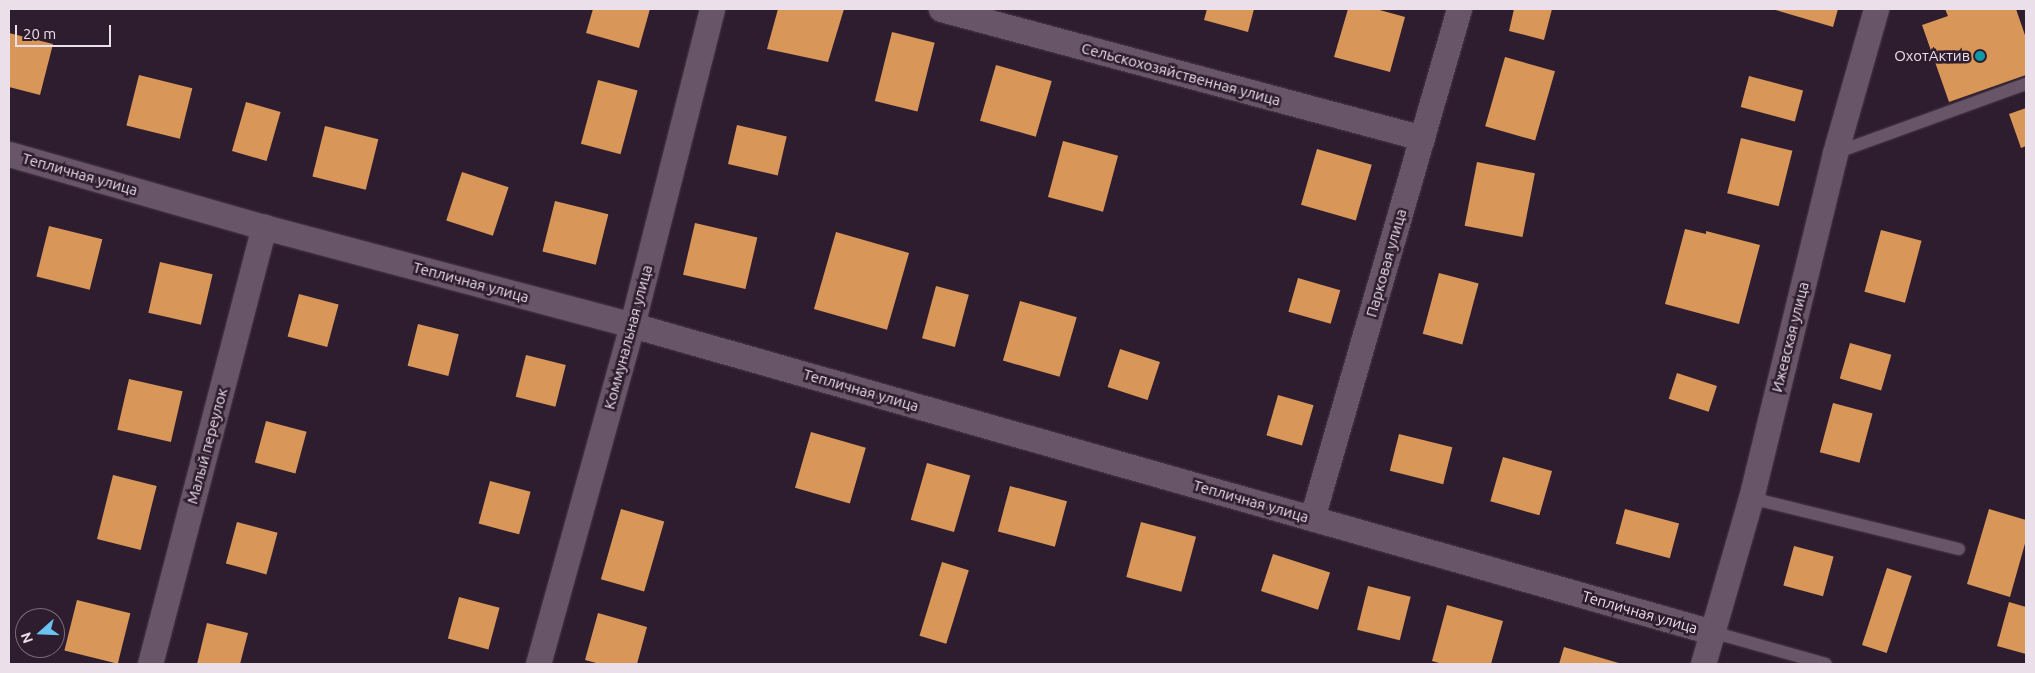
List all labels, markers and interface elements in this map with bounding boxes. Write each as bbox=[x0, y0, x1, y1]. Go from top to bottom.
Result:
scale bar bbox=[18, 15, 114, 47]
text: 20 m bbox=[23, 25, 56, 42]
street label: Сельскохозяйственная улица bbox=[1079, 39, 1283, 109]
place label: ОхотАктив bbox=[1894, 47, 1970, 65]
marker: ОхотАктив bbox=[1974, 50, 1986, 62]
street label: Тепличная улица bbox=[20, 149, 140, 199]
street label: Парковая улица bbox=[1362, 207, 1410, 319]
street label: Тепличная улица bbox=[411, 258, 531, 306]
street label: Коммунальная улица bbox=[600, 263, 656, 411]
street label: Ижевская улица bbox=[1768, 280, 1812, 394]
street label: Тепличная улица bbox=[801, 365, 921, 415]
street label: Малый переулок bbox=[183, 386, 231, 506]
street label: Тепличная улица bbox=[1191, 476, 1311, 526]
street label: Тепличная улица bbox=[1580, 587, 1700, 637]
north arrow bbox=[15, 608, 65, 658]
text: N bbox=[18, 630, 36, 645]

